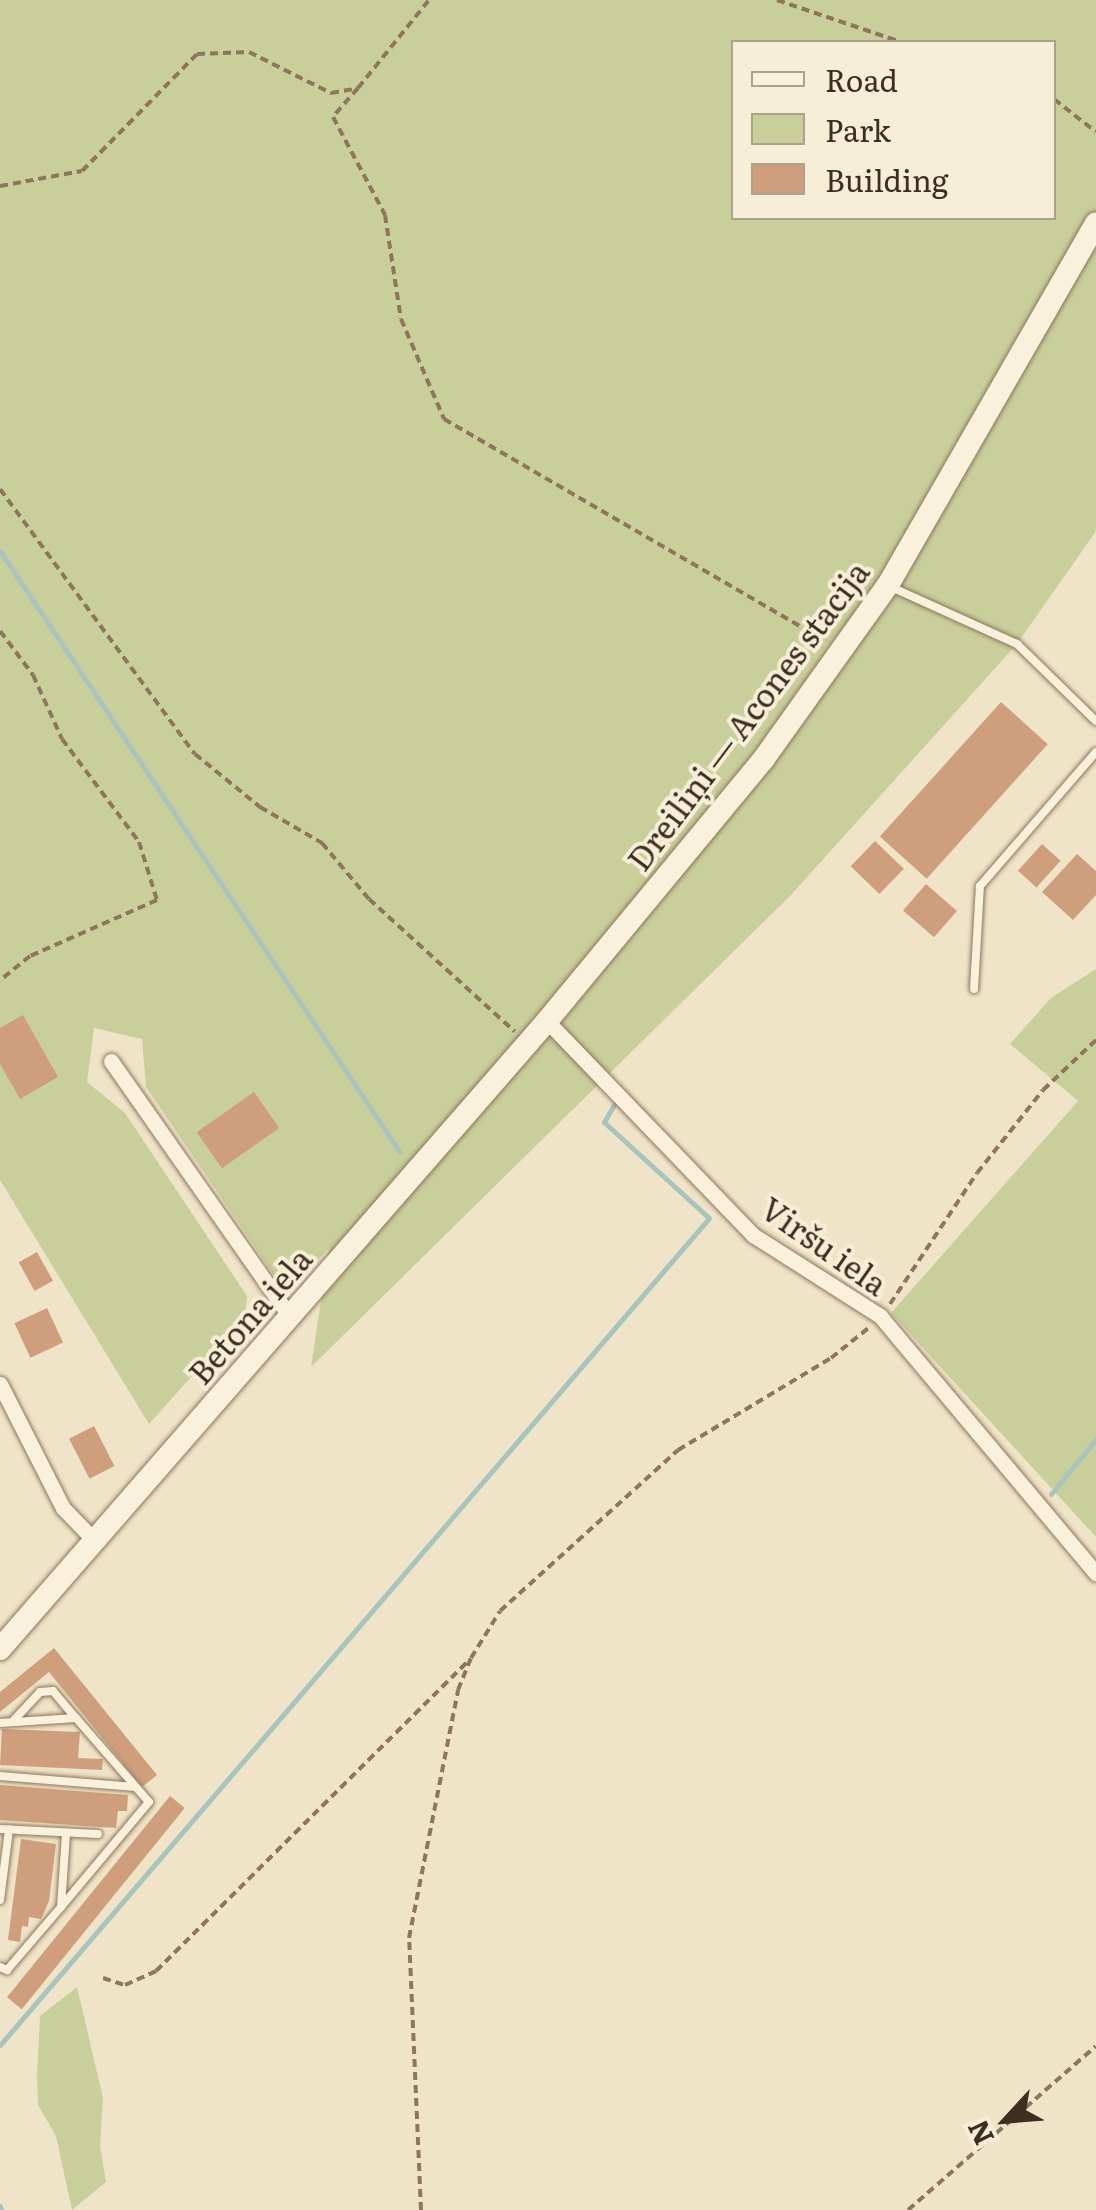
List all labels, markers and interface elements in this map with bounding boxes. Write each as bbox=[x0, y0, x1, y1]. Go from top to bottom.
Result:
legend bbox=[731, 40, 1056, 220]
text: Road bbox=[825, 57, 898, 101]
text: Park bbox=[825, 107, 891, 151]
text: Building bbox=[825, 157, 949, 201]
street label: Dreiliņi — Acones stacija bbox=[618, 553, 876, 877]
street label: Viršu iela bbox=[755, 1188, 895, 1302]
street label: Betona iela bbox=[179, 1239, 319, 1391]
north arrow bbox=[956, 2070, 1056, 2170]
text: N bbox=[955, 2113, 1003, 2153]

